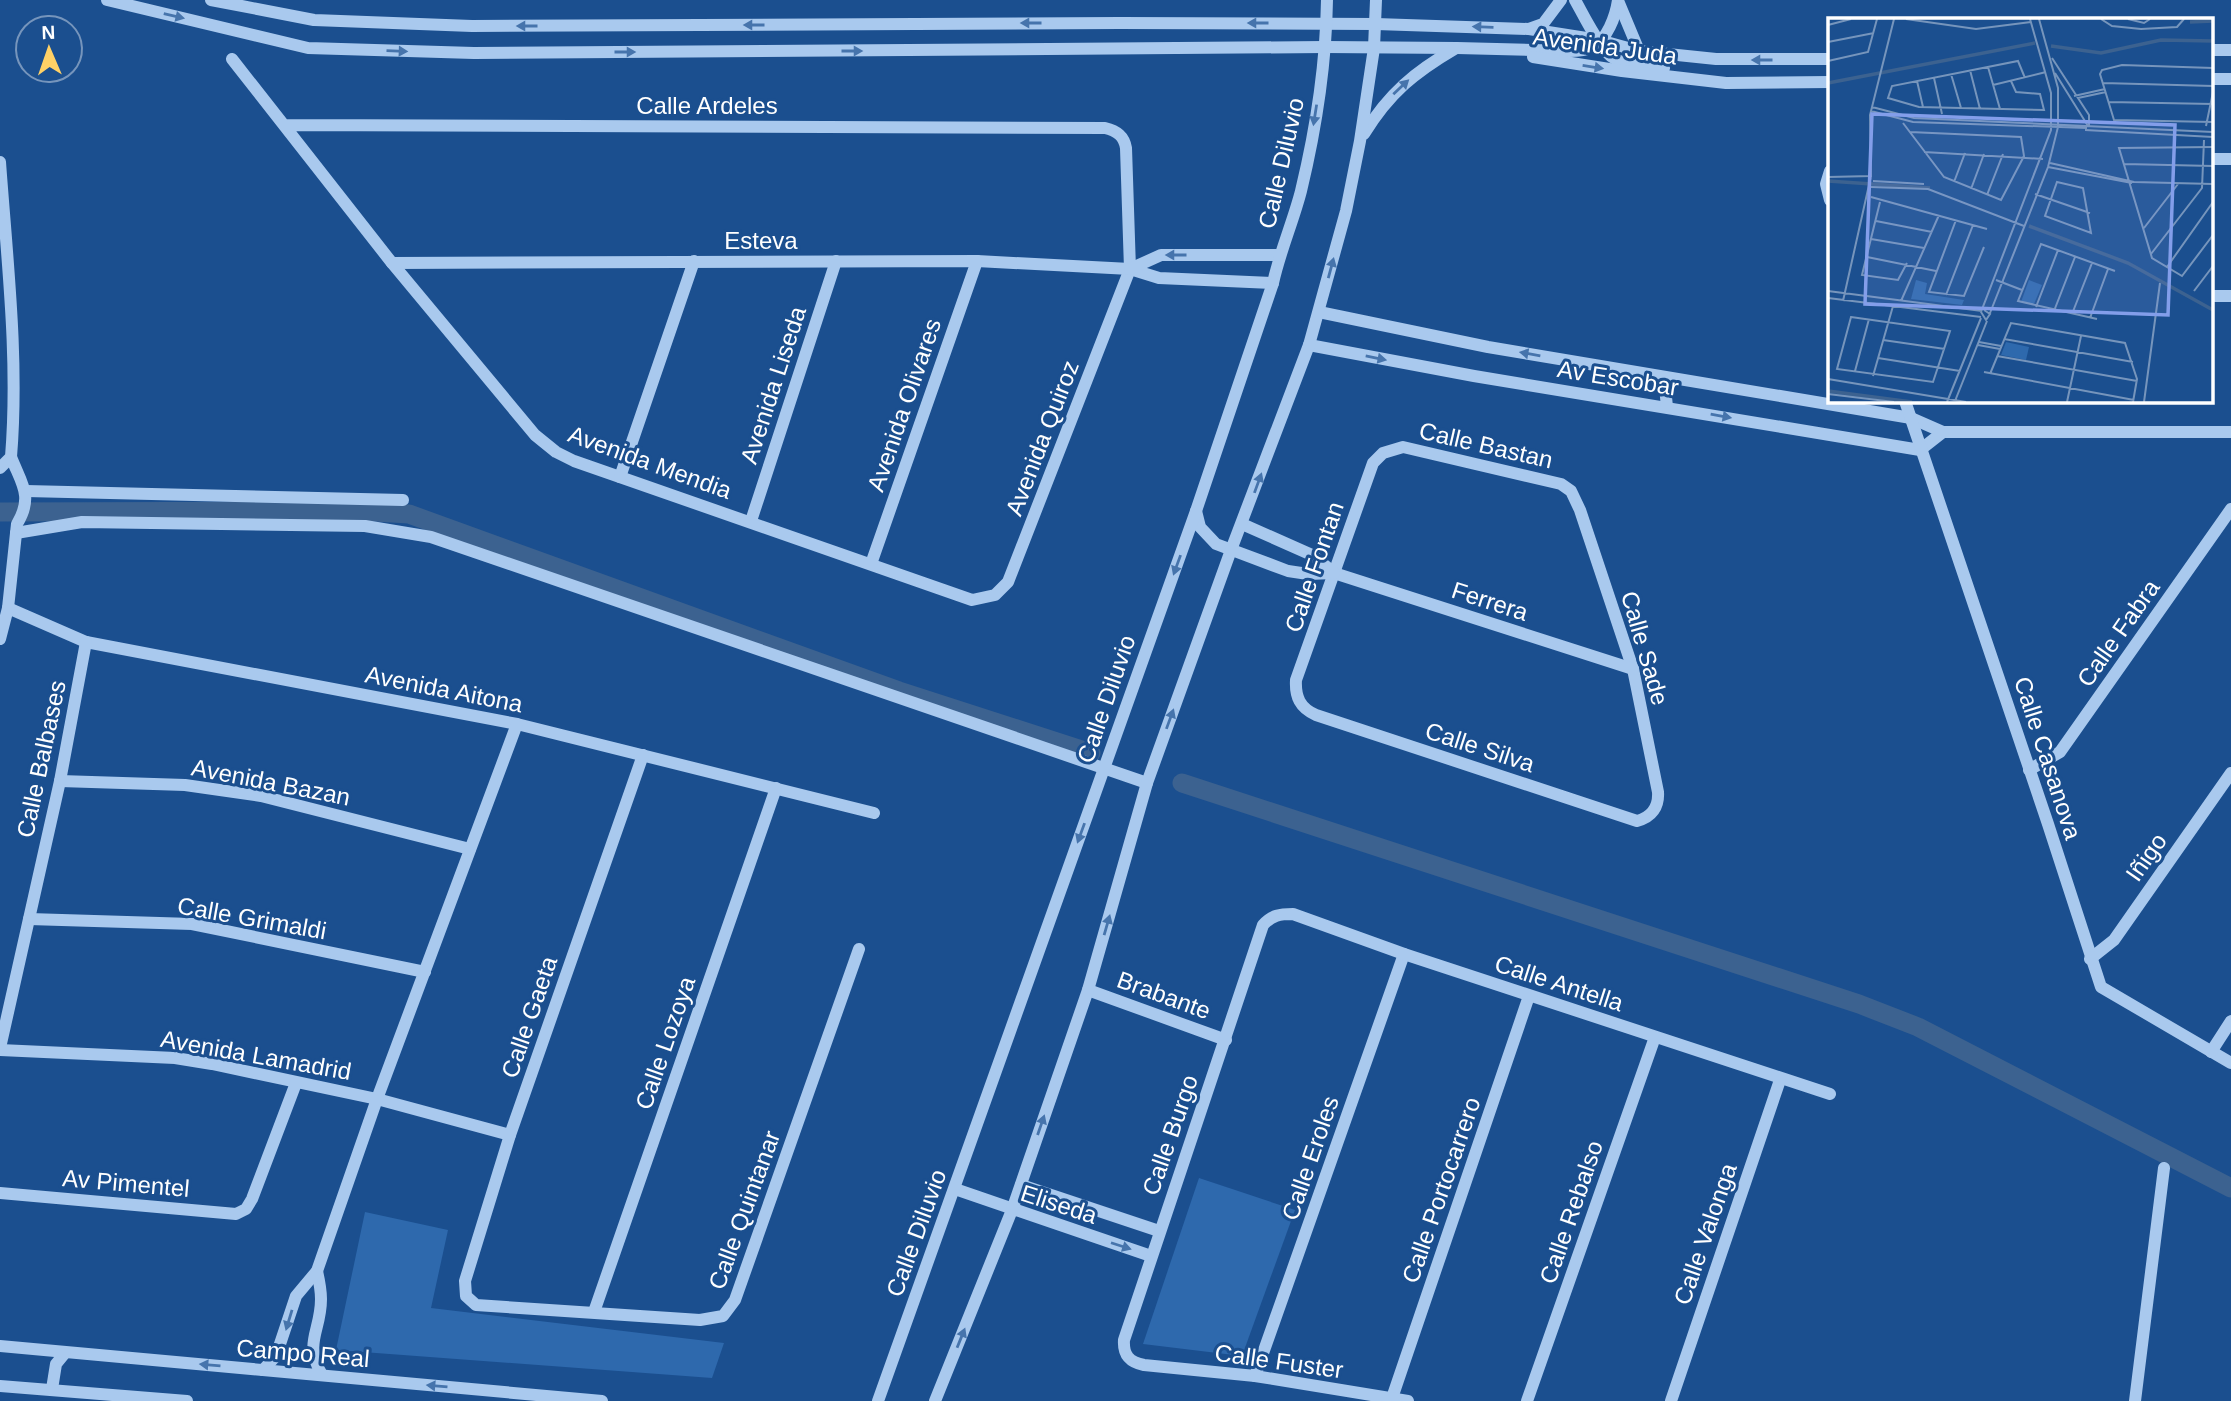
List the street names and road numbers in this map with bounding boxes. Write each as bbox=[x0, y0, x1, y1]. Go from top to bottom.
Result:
street label: Avenida Juda bbox=[1531, 23, 1679, 70]
street label: Calle Ardeles bbox=[636, 92, 778, 119]
street label: Calle Diluvio bbox=[1253, 95, 1309, 231]
street label: Esteva bbox=[724, 227, 798, 254]
street label: Avenida Liseda bbox=[735, 302, 811, 467]
street label: Avenida Olivares bbox=[862, 315, 946, 495]
street label: Av Escobar bbox=[1555, 355, 1681, 401]
street label: Avenida Quiroz bbox=[1000, 357, 1084, 519]
street label: Calle Bastan bbox=[1417, 417, 1555, 473]
street label: Avenida Mendia bbox=[565, 420, 736, 504]
street label: Calle Fontan bbox=[1279, 498, 1349, 636]
street label: Calle Fabra bbox=[2071, 574, 2165, 692]
street label: Ferrera bbox=[1448, 576, 1532, 626]
street label: Calle Sade bbox=[1616, 588, 1674, 708]
street label: Calle Diluvio bbox=[1072, 632, 1140, 766]
street label: Avenida Aitona bbox=[363, 661, 526, 718]
street label: Calle Casanova bbox=[2009, 673, 2087, 843]
street label: Calle Balbases bbox=[11, 678, 71, 840]
street label: Calle Silva bbox=[1422, 717, 1539, 778]
street label: Avenida Bazan bbox=[189, 753, 353, 811]
street label: Iñigo bbox=[2120, 828, 2172, 886]
street label: Calle Grimaldi bbox=[175, 892, 329, 944]
street label: Calle Antella bbox=[1491, 950, 1627, 1017]
street label: Calle Gaeta bbox=[496, 952, 563, 1081]
street label: Brabante bbox=[1114, 966, 1214, 1024]
street label: Calle Lozoya bbox=[630, 972, 701, 1113]
street label: Avenida Lamadrid bbox=[159, 1025, 353, 1085]
street label: Calle Burgo bbox=[1137, 1071, 1203, 1199]
street label: Calle Eroles bbox=[1276, 1092, 1344, 1224]
street label: Calle Portocarrero bbox=[1397, 1094, 1485, 1286]
street label: Calle Quintanar bbox=[703, 1127, 785, 1293]
street label: Calle Rebalso bbox=[1534, 1137, 1608, 1287]
street label: Calle Valonga bbox=[1668, 1159, 1742, 1308]
street label: Av Pimentel bbox=[61, 1164, 191, 1202]
street label: Calle Diluvio bbox=[881, 1166, 951, 1300]
street label: Eliseda bbox=[1017, 1179, 1101, 1229]
street label: Campo Real bbox=[235, 1334, 371, 1372]
street label: Calle Fuster bbox=[1213, 1339, 1345, 1383]

